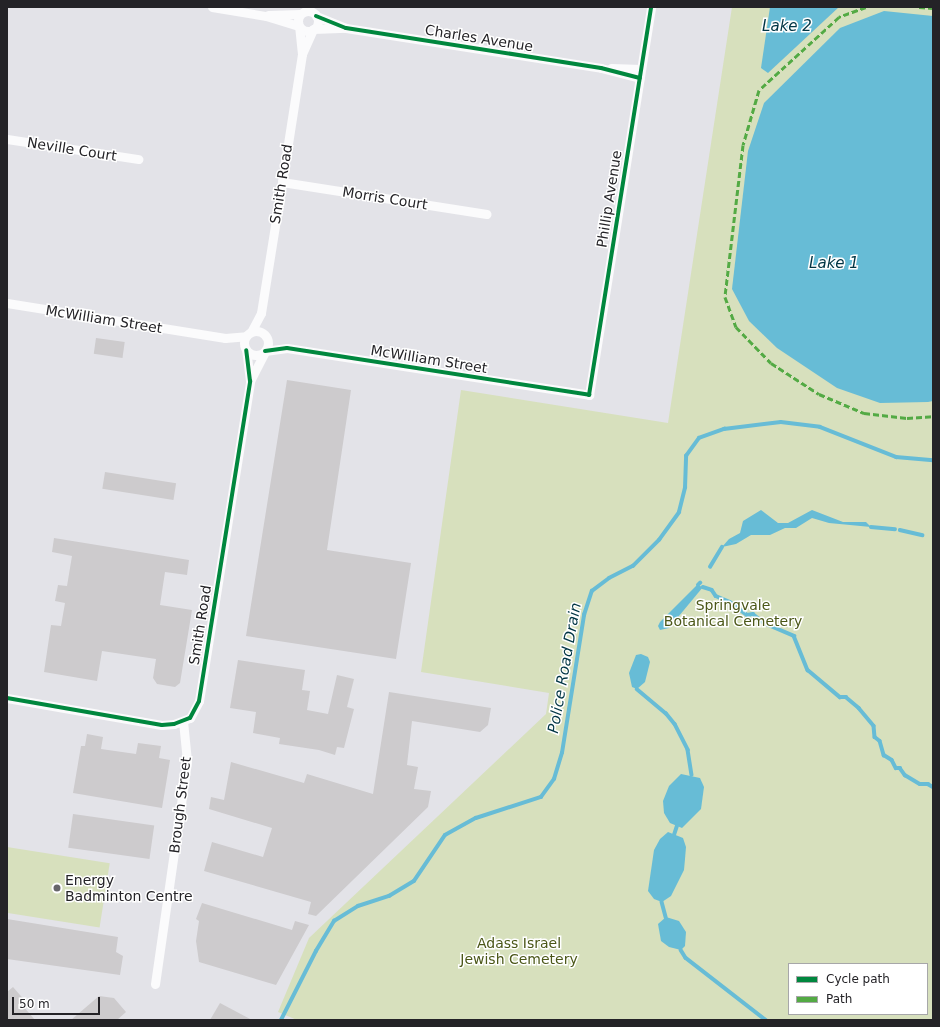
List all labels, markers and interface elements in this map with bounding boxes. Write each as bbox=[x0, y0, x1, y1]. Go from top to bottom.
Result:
water label: Lake 2 bbox=[762, 18, 812, 36]
street label: Charles Avenue bbox=[424, 21, 534, 55]
street label: Neville Court bbox=[26, 134, 118, 164]
street label: Smith Road bbox=[266, 143, 296, 225]
street label: Phillip Avenue bbox=[593, 149, 625, 249]
street label: Morris Court bbox=[341, 183, 429, 213]
water label: Lake 1 bbox=[809, 255, 859, 273]
street label: McWilliam Street bbox=[44, 301, 164, 337]
street label: McWilliam Street bbox=[369, 341, 489, 377]
street label: Smith Road bbox=[185, 584, 215, 666]
park label: Springvale Botanical Cemetery bbox=[664, 597, 802, 630]
water label: Police Road Drain bbox=[545, 601, 585, 735]
street label: Brough Street bbox=[166, 756, 194, 854]
place label: Energy Badminton Centre bbox=[65, 872, 193, 904]
marker: Energy Badminton Centre bbox=[52, 883, 62, 893]
park label: Adass Israel Jewish Cemetery bbox=[460, 935, 578, 968]
legend bbox=[788, 963, 928, 1015]
text: Cycle path bbox=[826, 972, 890, 986]
scale bar bbox=[14, 989, 102, 1015]
text: Path bbox=[826, 992, 852, 1006]
text: 50 m bbox=[19, 997, 50, 1011]

